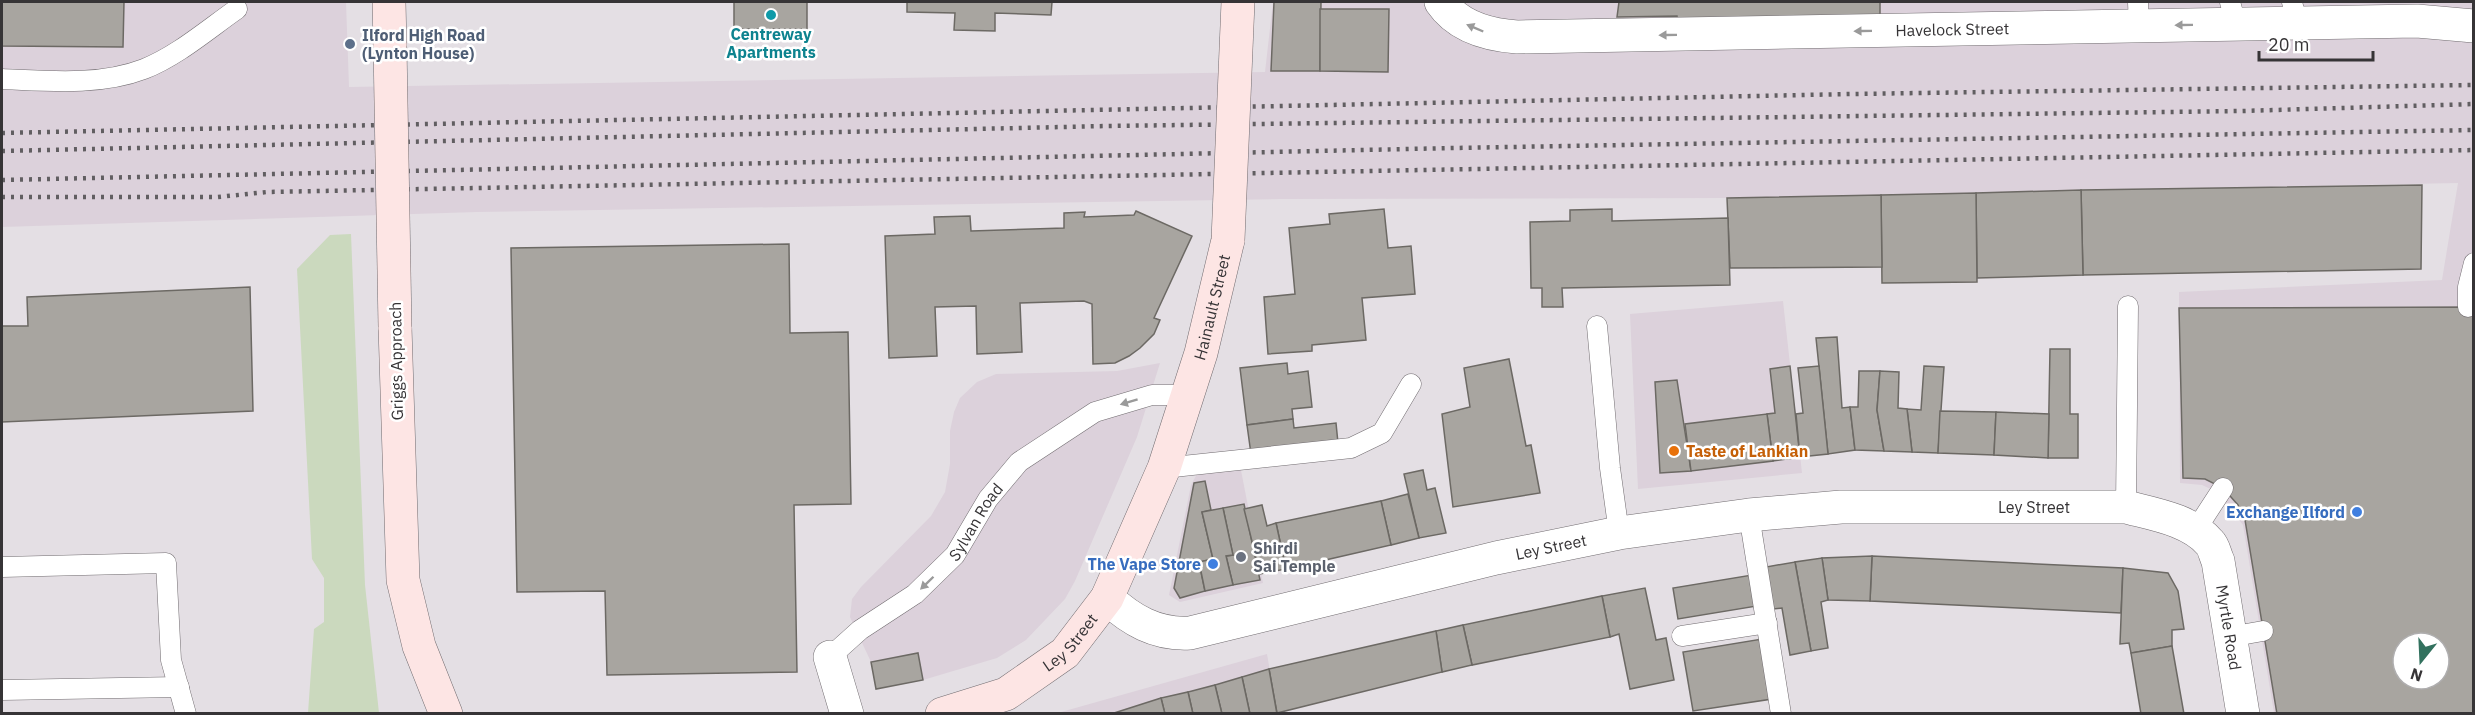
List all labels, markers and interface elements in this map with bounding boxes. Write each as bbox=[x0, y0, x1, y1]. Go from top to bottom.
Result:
marker: Centreway Apartments bbox=[764, 8, 778, 22]
street label: Havelock Street bbox=[1895, 18, 2009, 40]
one-way arrow bbox=[2175, 21, 2194, 30]
one-way arrow bbox=[1466, 23, 1484, 32]
place label: Centreway Apartments bbox=[726, 24, 816, 62]
scale bar bbox=[2259, 24, 2373, 62]
place label: Ilford High Road (Lynton House) bbox=[362, 25, 485, 63]
one-way arrow bbox=[1854, 26, 1873, 36]
one-way arrow bbox=[1659, 30, 1678, 39]
text: 20 m bbox=[2268, 33, 2310, 56]
marker: Ilford High Road (Lynton House) bbox=[343, 37, 357, 51]
street label: Hainault Street bbox=[1189, 252, 1234, 363]
street label: Griggs Approach bbox=[385, 301, 407, 421]
one-way arrow bbox=[1120, 398, 1138, 407]
place label: Taste of Lankian bbox=[1686, 441, 1808, 461]
marker: Taste of Lankian bbox=[1667, 444, 1681, 458]
street label: Sylvan Road bbox=[945, 479, 1007, 565]
street label: Ley Street bbox=[1998, 497, 2070, 517]
place label: Exchange Ilford bbox=[2226, 502, 2345, 522]
marker: Exchange Ilford bbox=[2350, 505, 2364, 519]
street label: Ley Street bbox=[1514, 530, 1588, 564]
place label: Shirdi Sai Temple bbox=[1253, 538, 1336, 576]
marker: Shirdi Sai Temple bbox=[1234, 550, 1248, 564]
place label: The Vape Store bbox=[1088, 554, 1201, 574]
marker: The Vape Store bbox=[1206, 557, 1220, 571]
one-way arrow bbox=[920, 575, 934, 589]
street label: Myrtle Road bbox=[2212, 583, 2246, 672]
street label: Ley Street bbox=[1039, 609, 1102, 676]
north arrow bbox=[2391, 631, 2451, 691]
text: N bbox=[2408, 664, 2425, 687]

